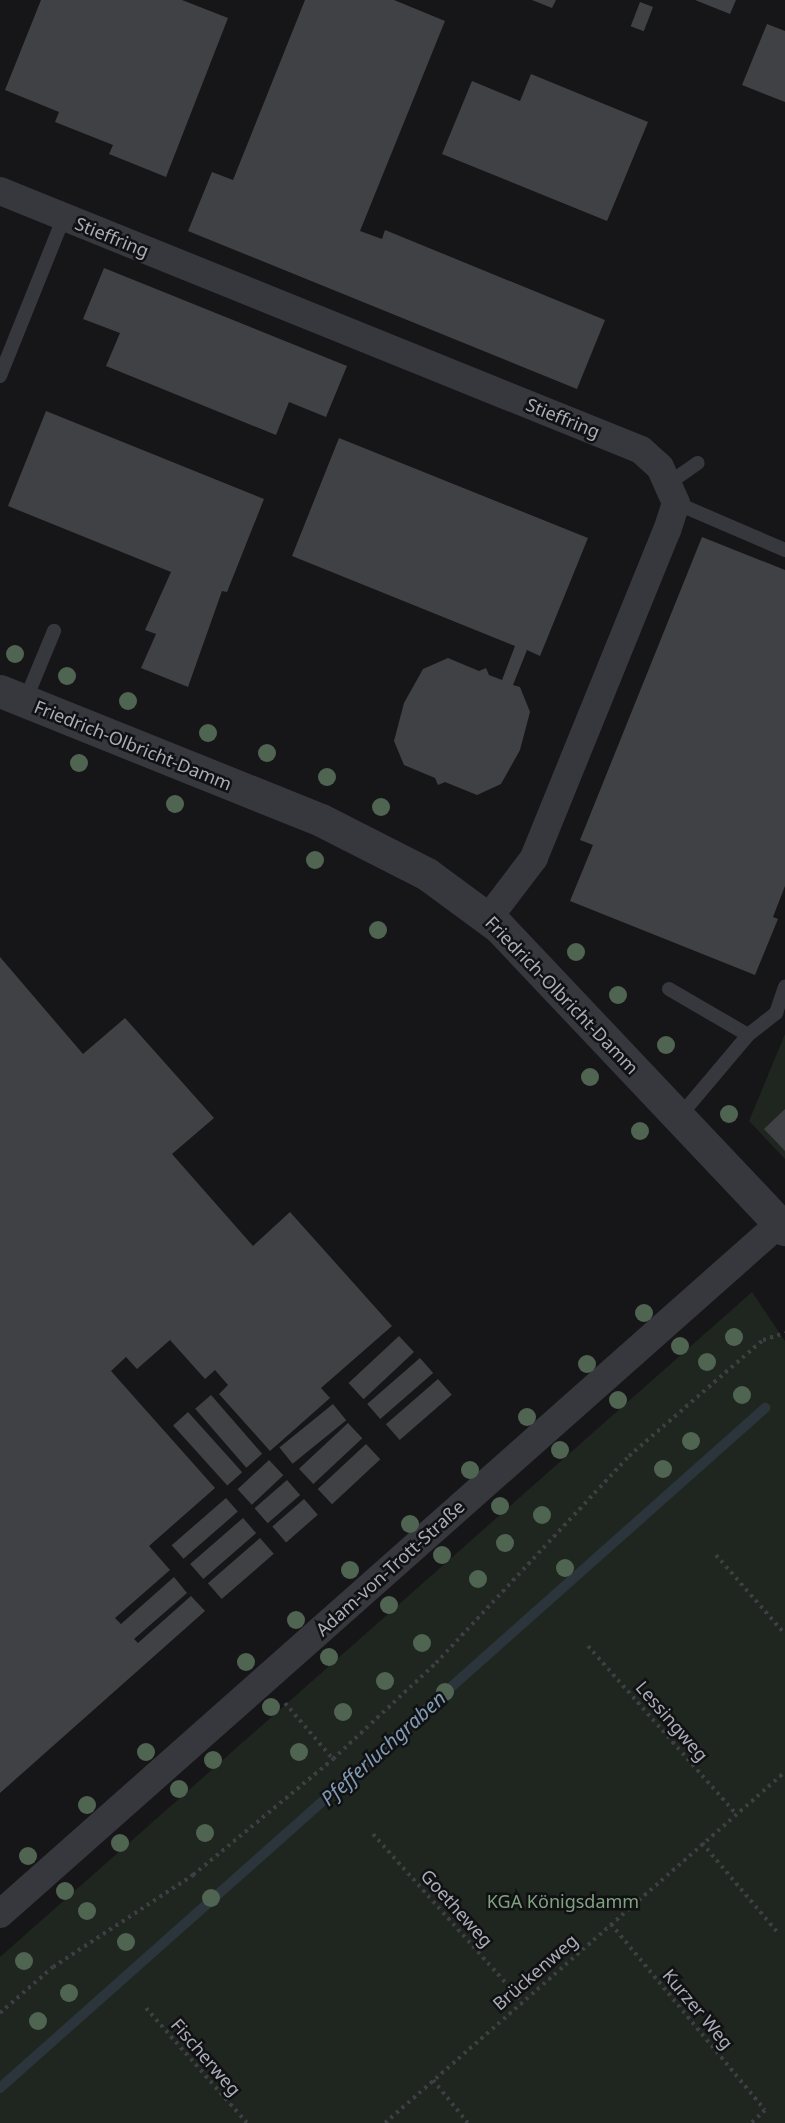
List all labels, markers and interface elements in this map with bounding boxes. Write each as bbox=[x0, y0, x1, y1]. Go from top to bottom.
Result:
street label: Stieffring bbox=[72, 212, 152, 262]
street label: Stieffring bbox=[523, 393, 603, 443]
street label: Friedrich-Olbricht-Damm bbox=[31, 695, 235, 795]
street label: Friedrich-Olbricht-Damm bbox=[481, 912, 643, 1078]
street label: Adam-von-Trott-Straße bbox=[311, 1496, 469, 1640]
street label: Lessingweg bbox=[631, 1677, 713, 1765]
water label: Pfefferluchgraben bbox=[316, 1686, 450, 1810]
street label: Goetheweg bbox=[417, 1865, 497, 1951]
park label: KGA Königsdamm bbox=[487, 1890, 639, 1912]
street label: Brückenweg bbox=[488, 1929, 582, 2015]
street label: Kurzer Weg bbox=[658, 1965, 738, 2053]
street label: Fischerweg bbox=[167, 2014, 245, 2100]

